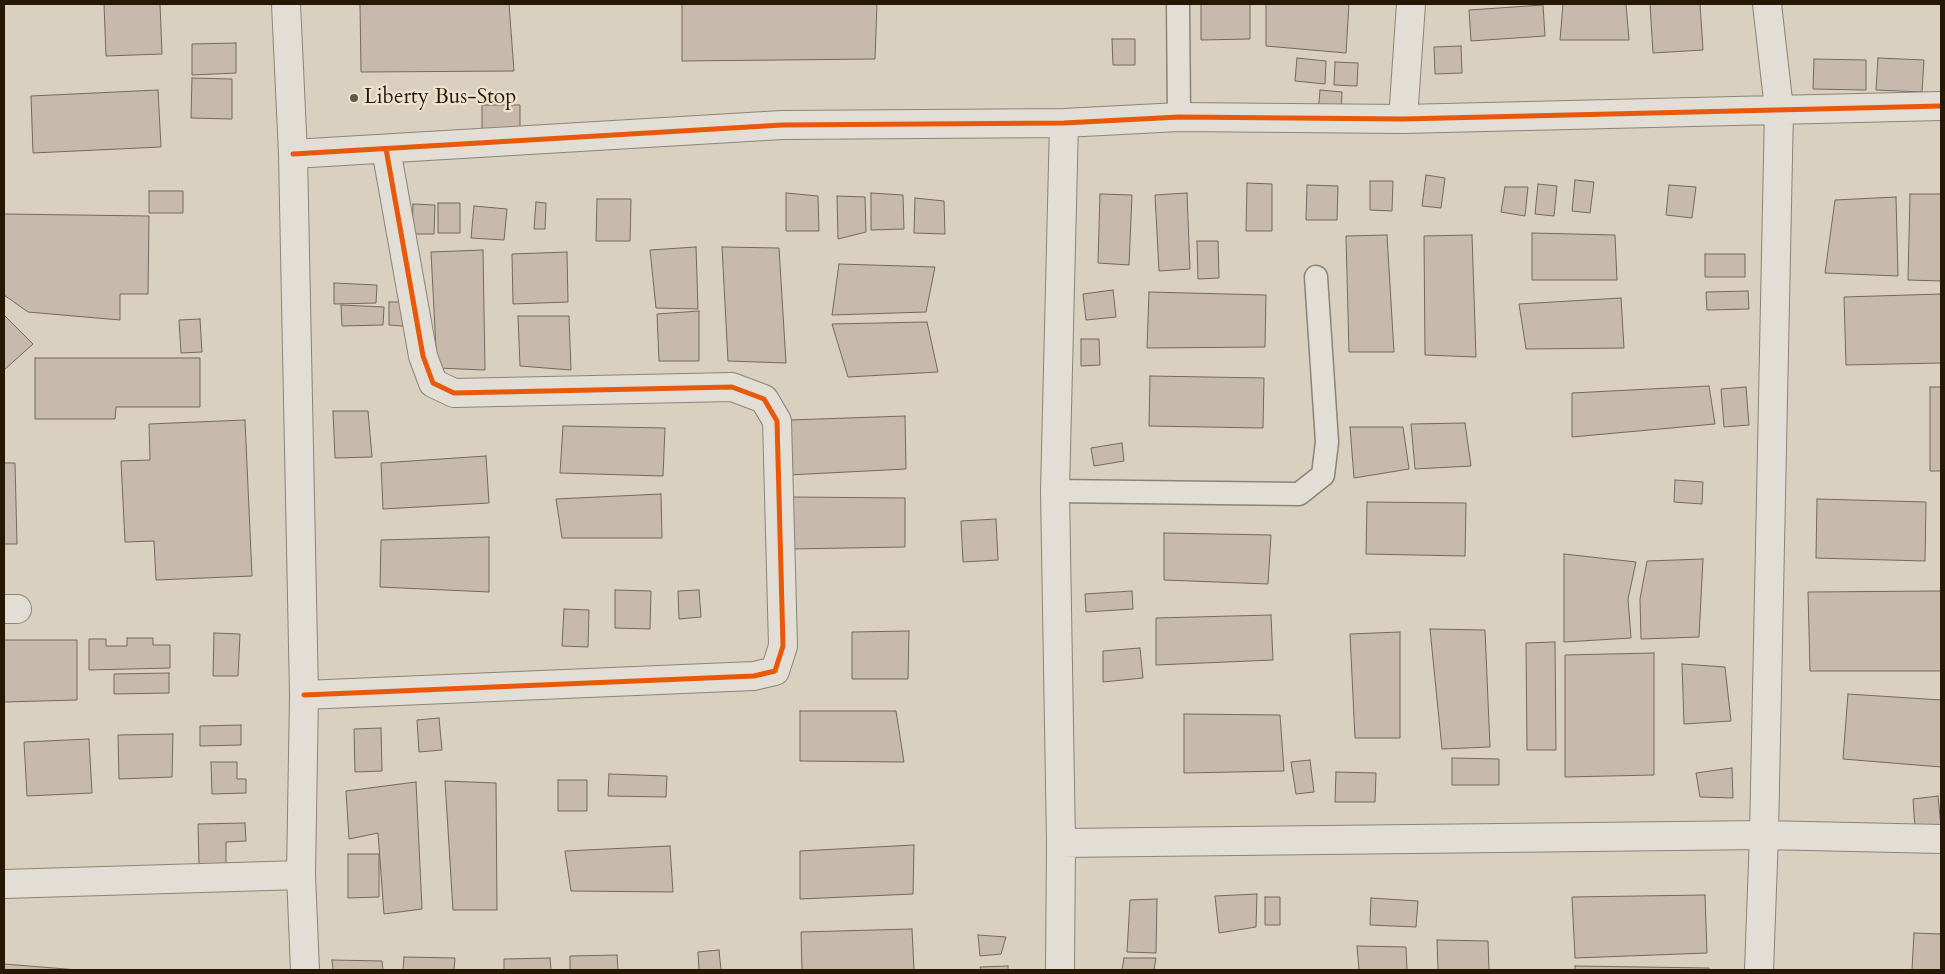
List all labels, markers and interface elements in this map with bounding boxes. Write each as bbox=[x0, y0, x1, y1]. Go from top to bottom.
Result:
place label: Liberty Bus-Stop bbox=[364, 85, 516, 111]
marker: Liberty Bus-Stop bbox=[348, 92, 360, 104]

